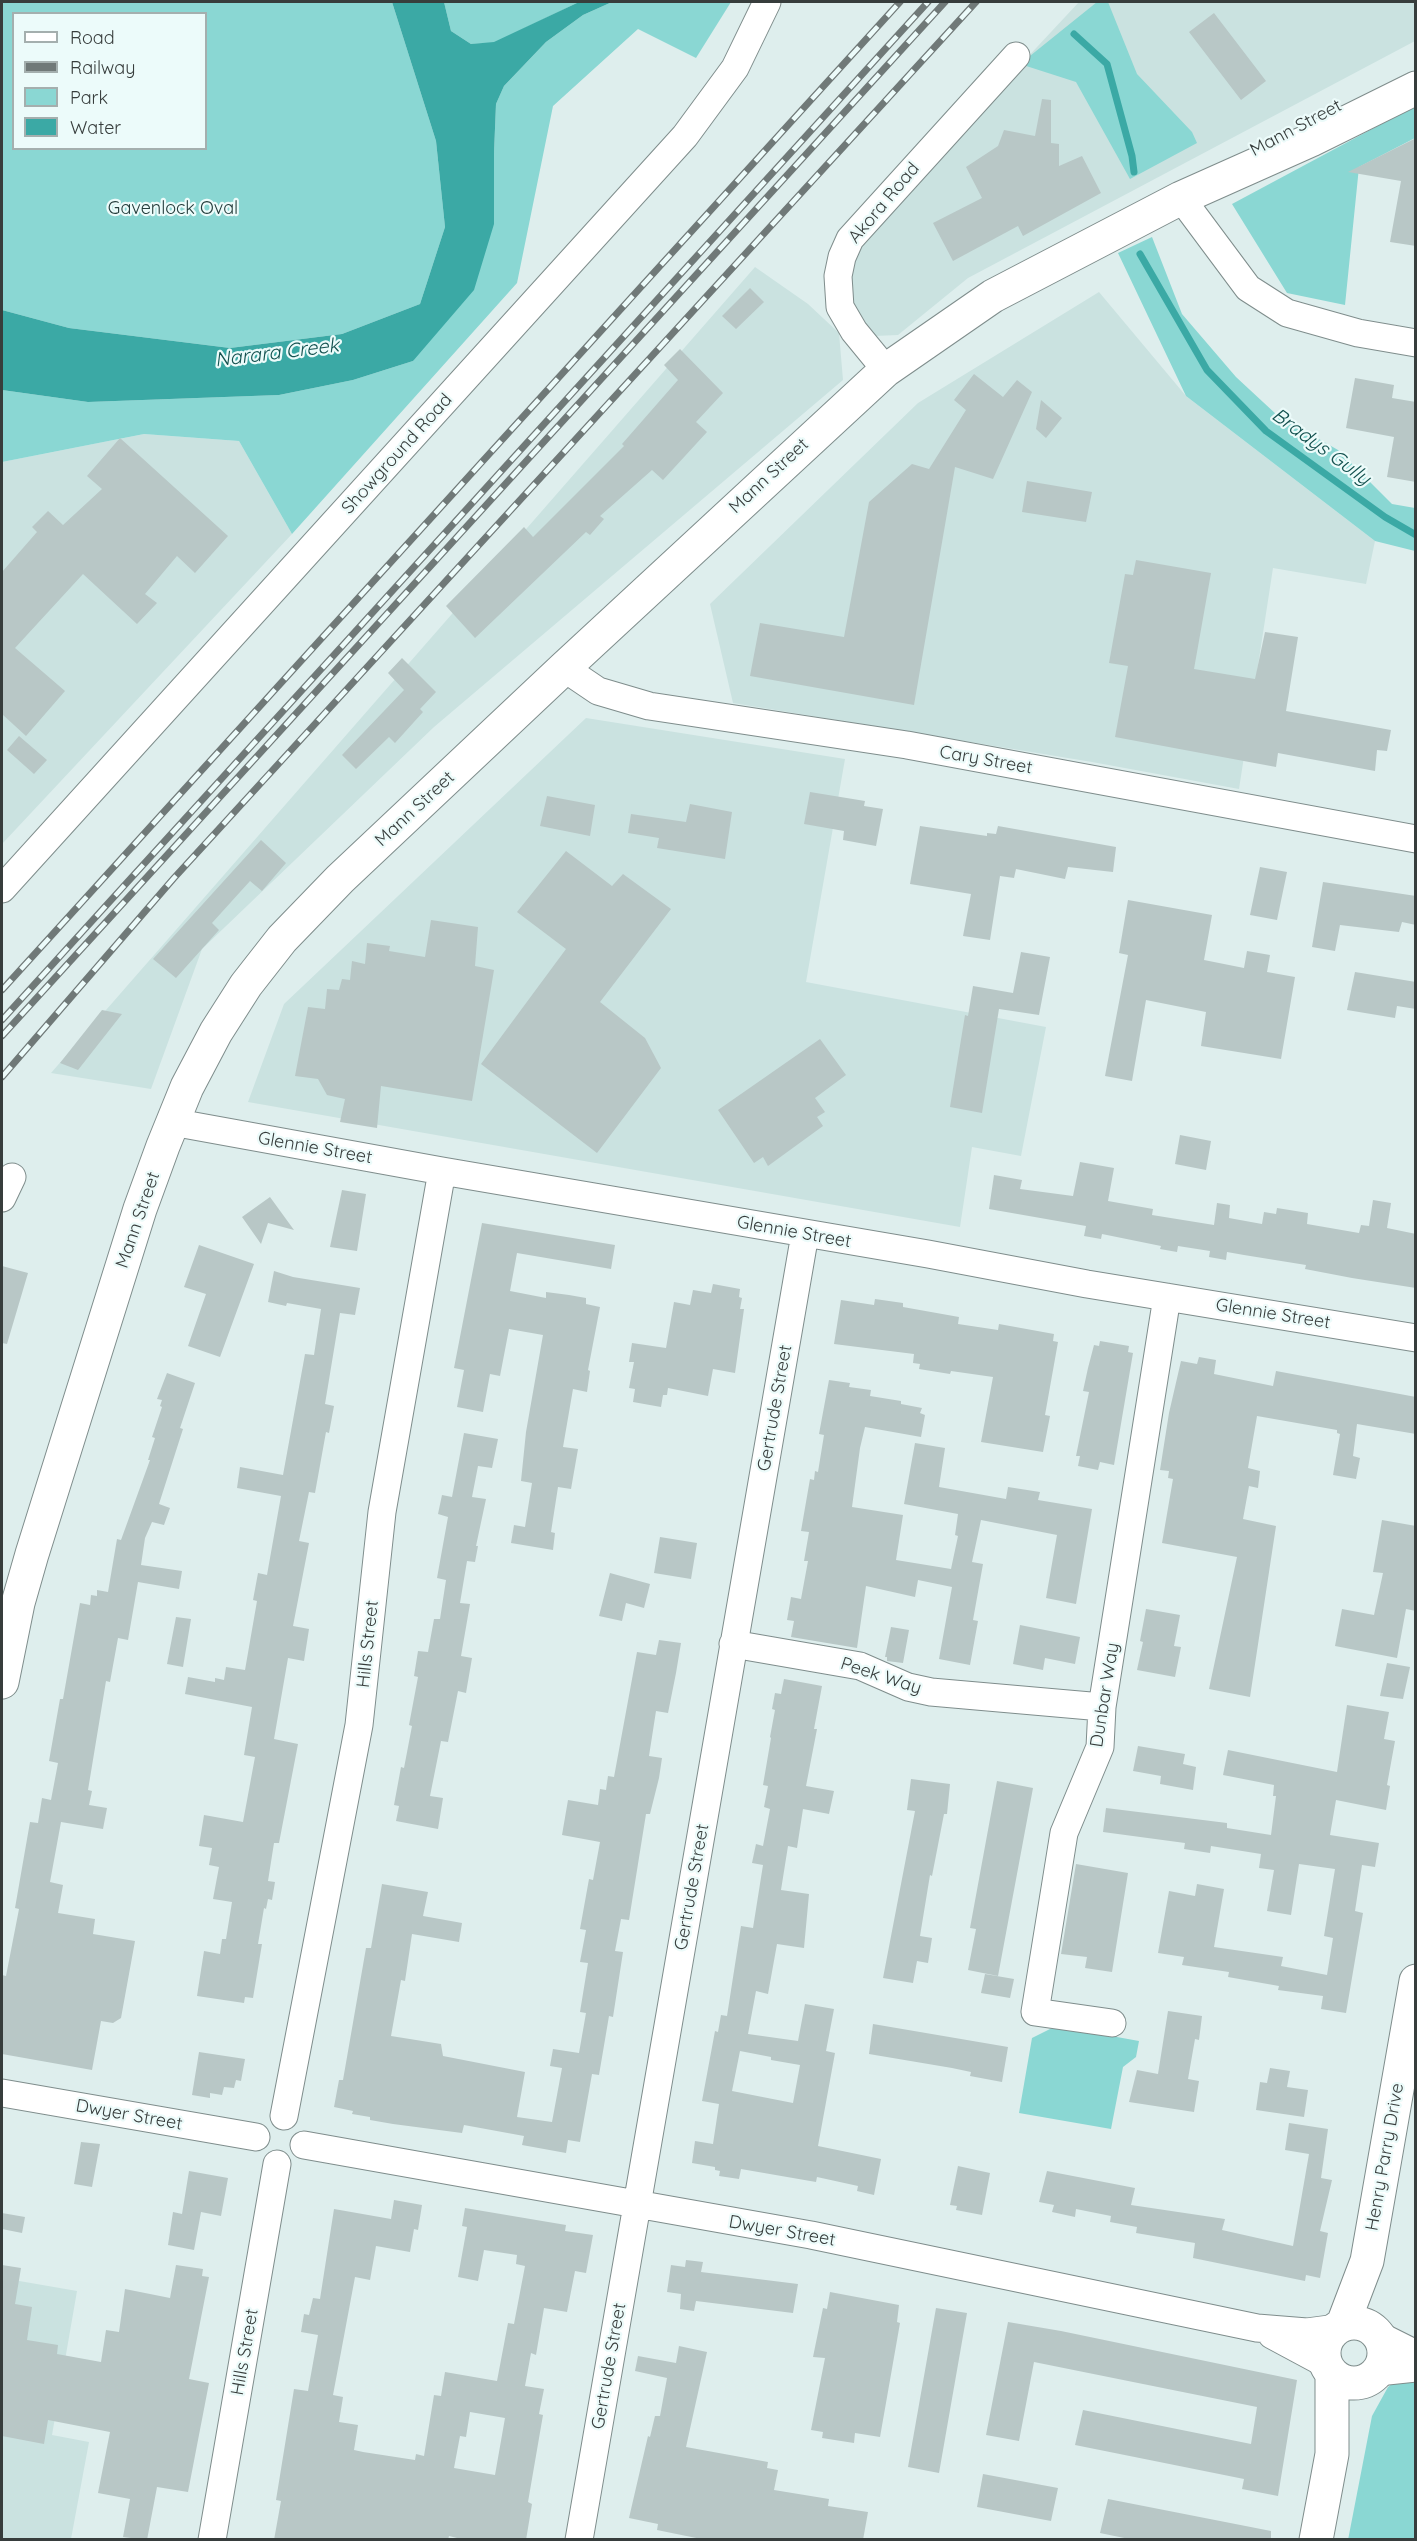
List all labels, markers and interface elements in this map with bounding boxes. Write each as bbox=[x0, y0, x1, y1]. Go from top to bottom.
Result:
legend bbox=[12, 12, 207, 150]
text: Road bbox=[70, 26, 115, 49]
text: Railway bbox=[70, 56, 136, 79]
text: Park bbox=[70, 86, 108, 109]
street label: Mann Street bbox=[1246, 95, 1346, 161]
text: Water bbox=[70, 116, 121, 139]
street label: Akora Road bbox=[844, 158, 924, 248]
park label: Gavenlock Oval bbox=[108, 198, 238, 220]
water label: Narara Creek bbox=[214, 333, 340, 373]
street label: Showground Road bbox=[337, 389, 457, 519]
water label: Bradys Gully bbox=[1267, 403, 1375, 491]
street label: Mann Street bbox=[725, 434, 813, 518]
street label: Cary Street bbox=[938, 741, 1034, 779]
street label: Mann Street bbox=[371, 767, 459, 851]
street label: Glennie Street bbox=[256, 1127, 374, 1169]
street label: Mann Street bbox=[111, 1169, 165, 1271]
street label: Glennie Street bbox=[735, 1211, 853, 1253]
street label: Glennie Street bbox=[1214, 1294, 1332, 1334]
street label: Gertrude Street bbox=[753, 1343, 797, 1473]
street label: Hills Street bbox=[353, 1599, 383, 1689]
street label: Dunbar Way bbox=[1086, 1641, 1124, 1749]
street label: Peek Way bbox=[838, 1653, 924, 1699]
street label: Gertrude Street bbox=[670, 1822, 714, 1952]
street label: Henry Parry Drive bbox=[1361, 2082, 1409, 2232]
street label: Dwyer Street bbox=[74, 2095, 184, 2135]
street label: Dwyer Street bbox=[727, 2211, 837, 2251]
street label: Gertrude Street bbox=[587, 2301, 631, 2431]
street label: Hills Street bbox=[227, 2307, 263, 2397]

